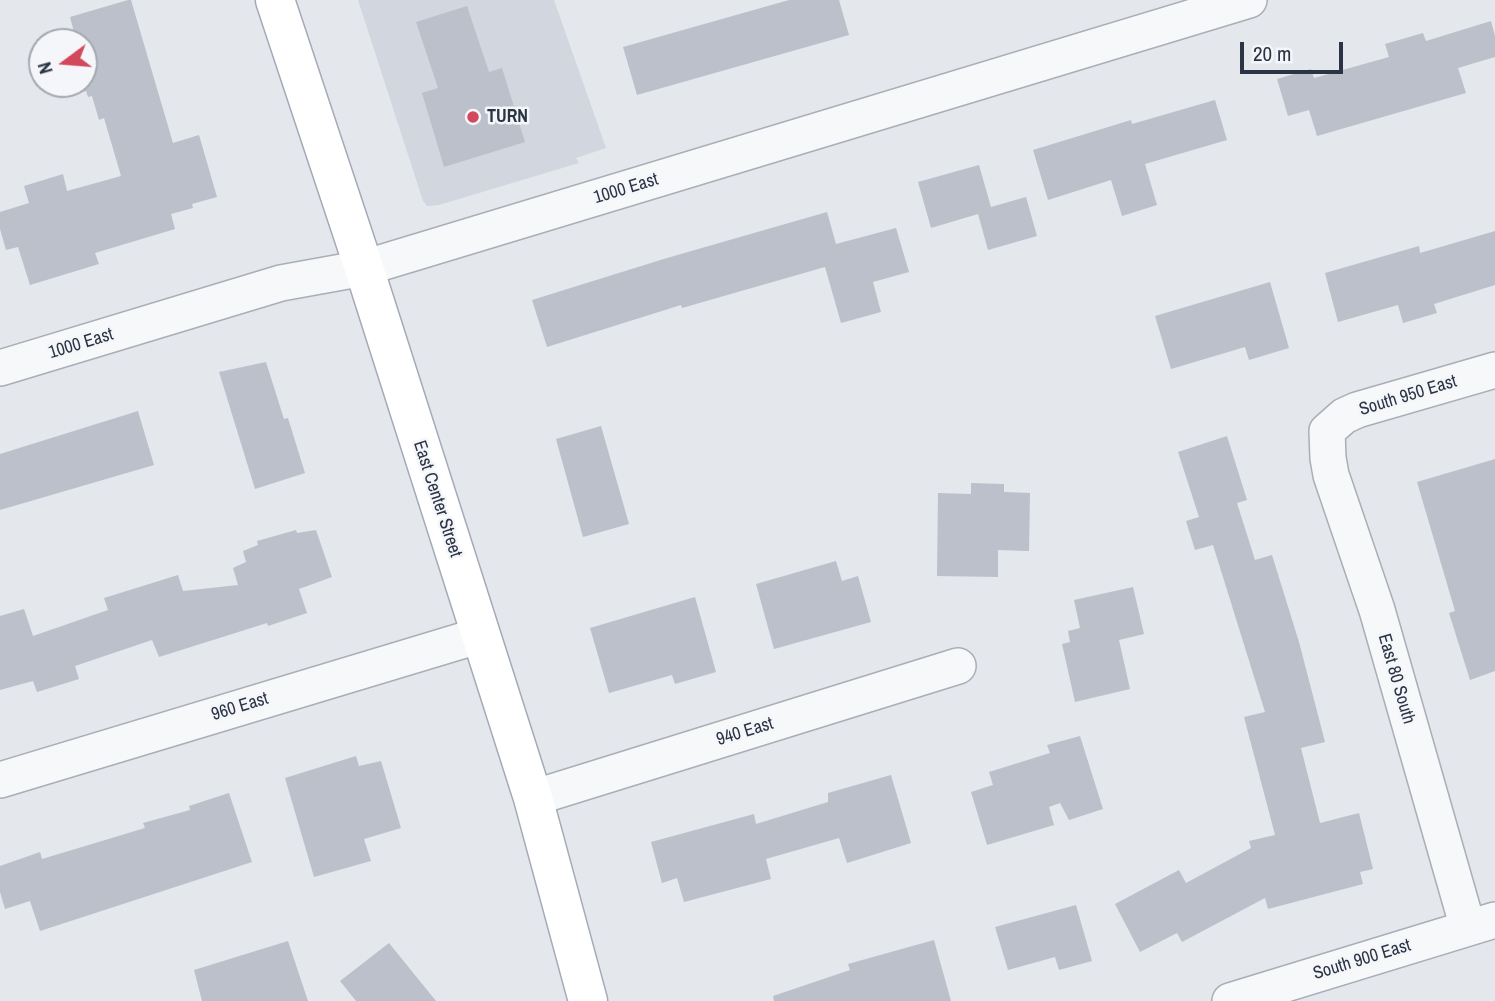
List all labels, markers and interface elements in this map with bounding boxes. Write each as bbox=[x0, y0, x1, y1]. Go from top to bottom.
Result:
north arrow bbox=[28, 28, 98, 98]
scale bar bbox=[1243, 28, 1346, 72]
text: 20 m bbox=[1253, 39, 1291, 68]
text: N bbox=[31, 59, 59, 77]
place label: TURN bbox=[487, 106, 528, 128]
marker: TURN bbox=[465, 109, 481, 125]
street label: 1000 East bbox=[591, 169, 661, 209]
street label: 1000 East bbox=[46, 324, 116, 364]
street label: South 950 East bbox=[1357, 371, 1459, 421]
street label: East Center Street bbox=[408, 438, 466, 560]
street label: East 80 South bbox=[1373, 631, 1419, 727]
street label: 960 East bbox=[209, 688, 271, 726]
street label: 940 East bbox=[714, 713, 776, 751]
street label: South 900 East bbox=[1311, 935, 1413, 985]

